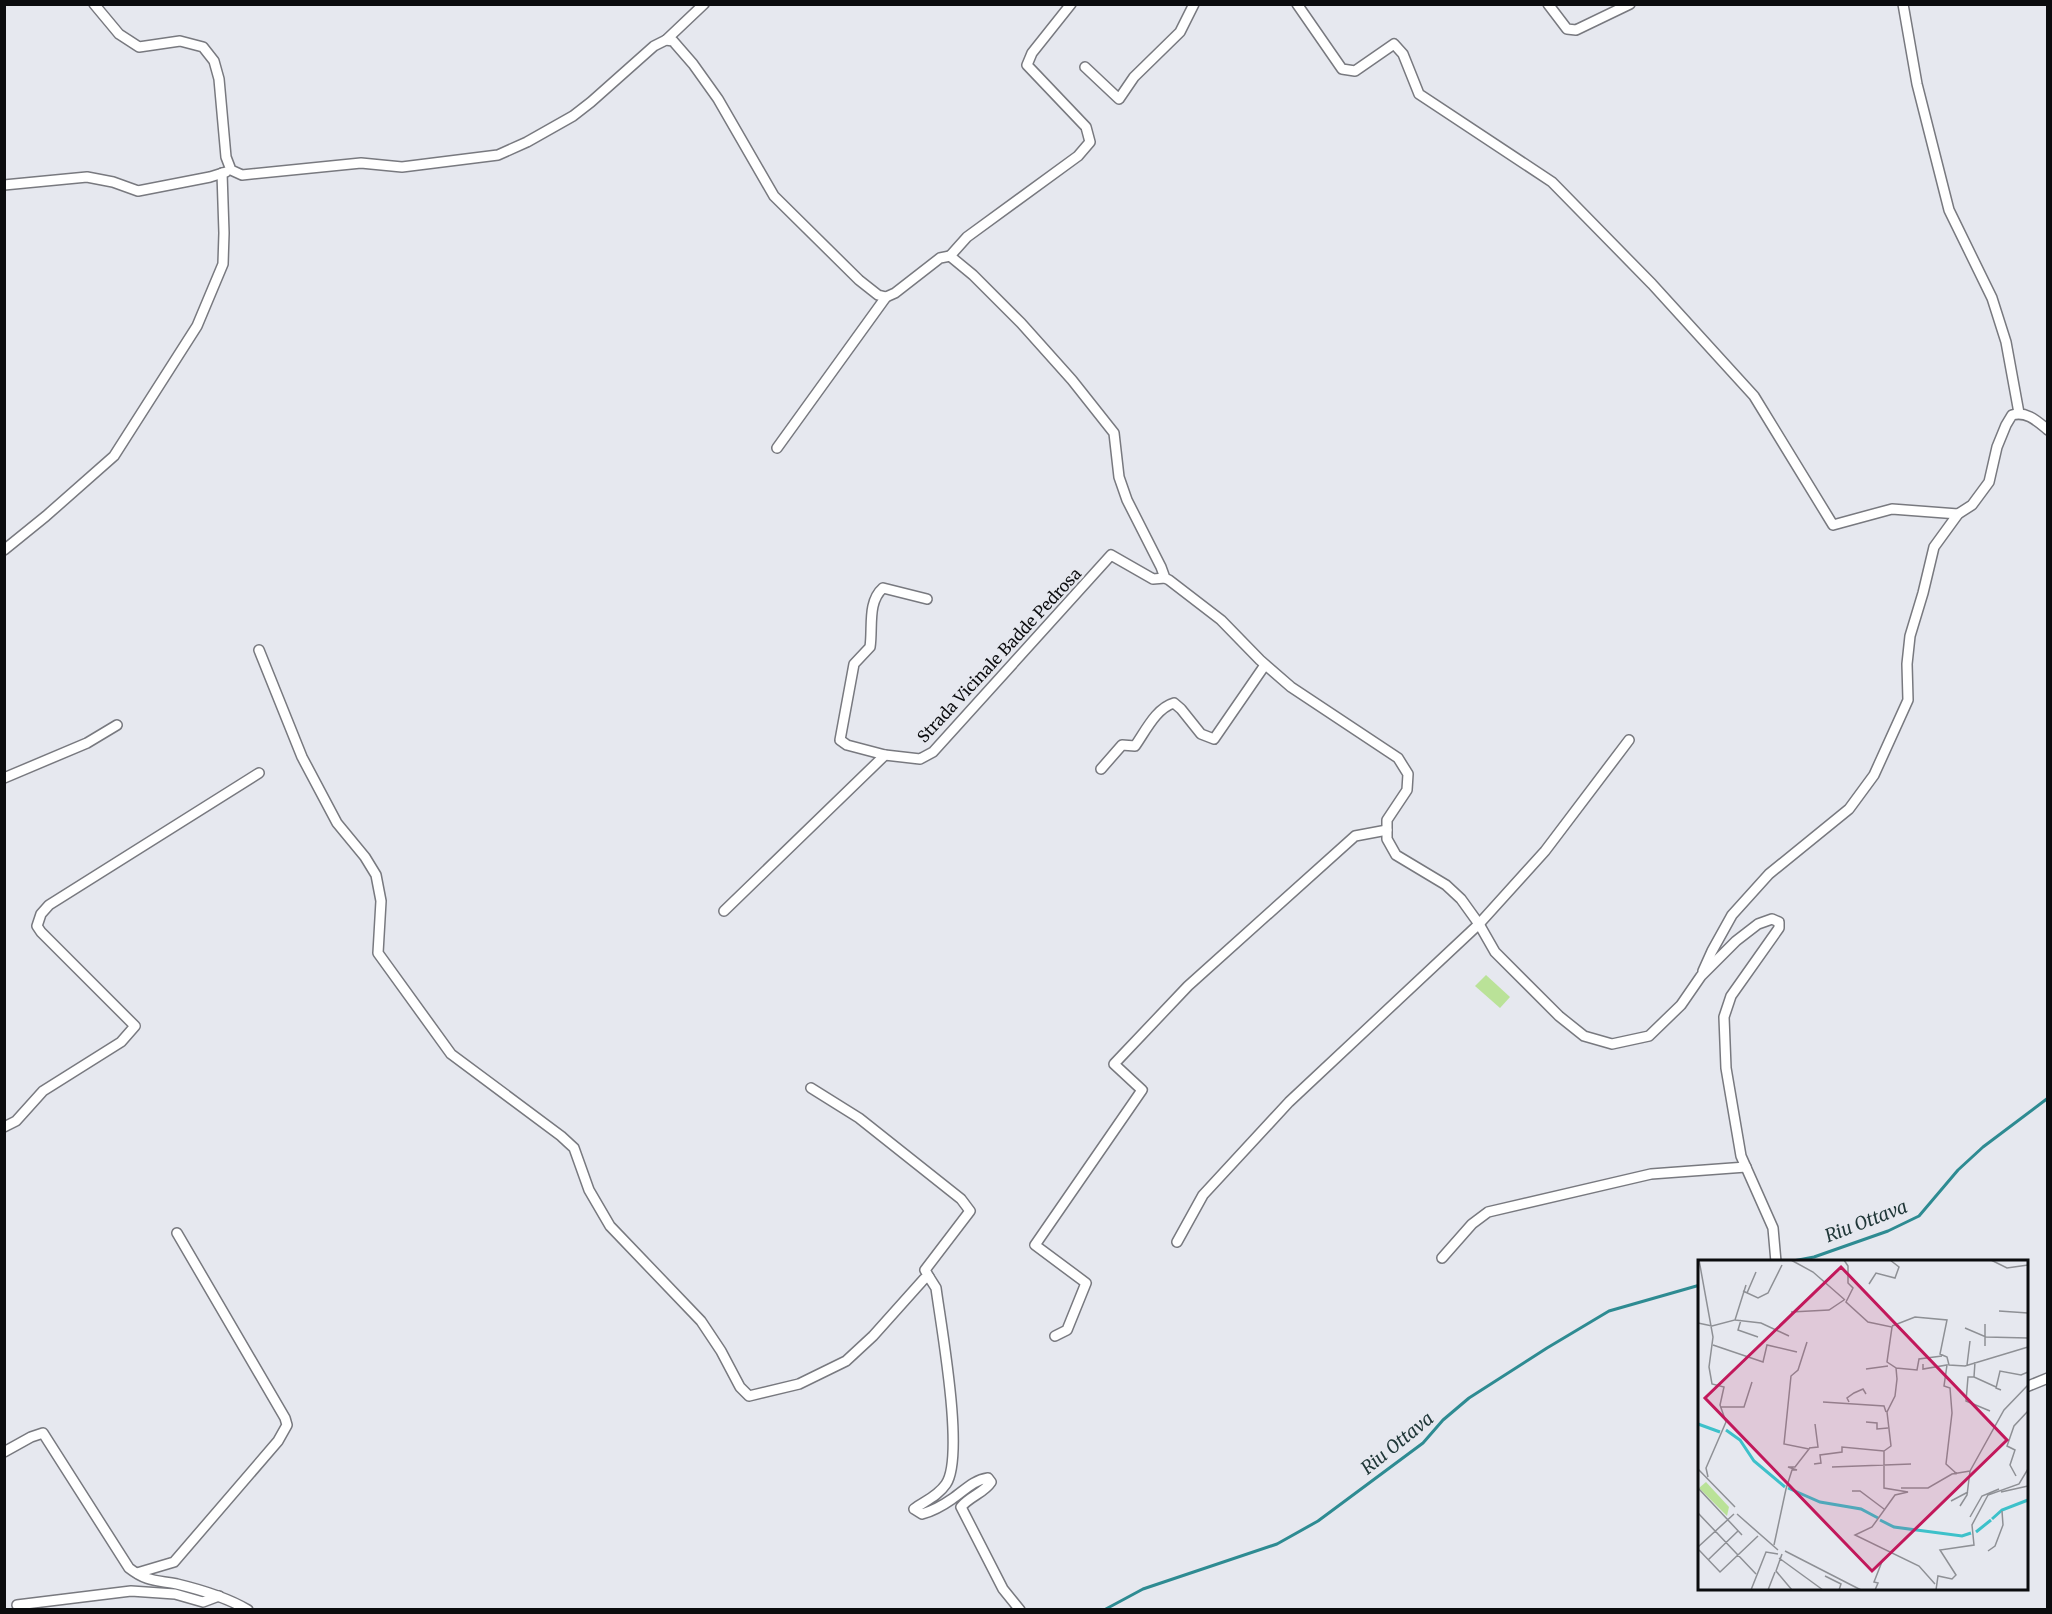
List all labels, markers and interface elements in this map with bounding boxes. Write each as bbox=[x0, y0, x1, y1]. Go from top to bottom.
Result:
street label: Strada Vicinale Badde Pedrosa bbox=[913, 563, 1085, 746]
water label: Riu Ottava bbox=[1821, 1195, 1911, 1247]
inset map bbox=[1698, 1260, 2028, 1590]
water label: Riu Ottava bbox=[1356, 1407, 1438, 1479]

